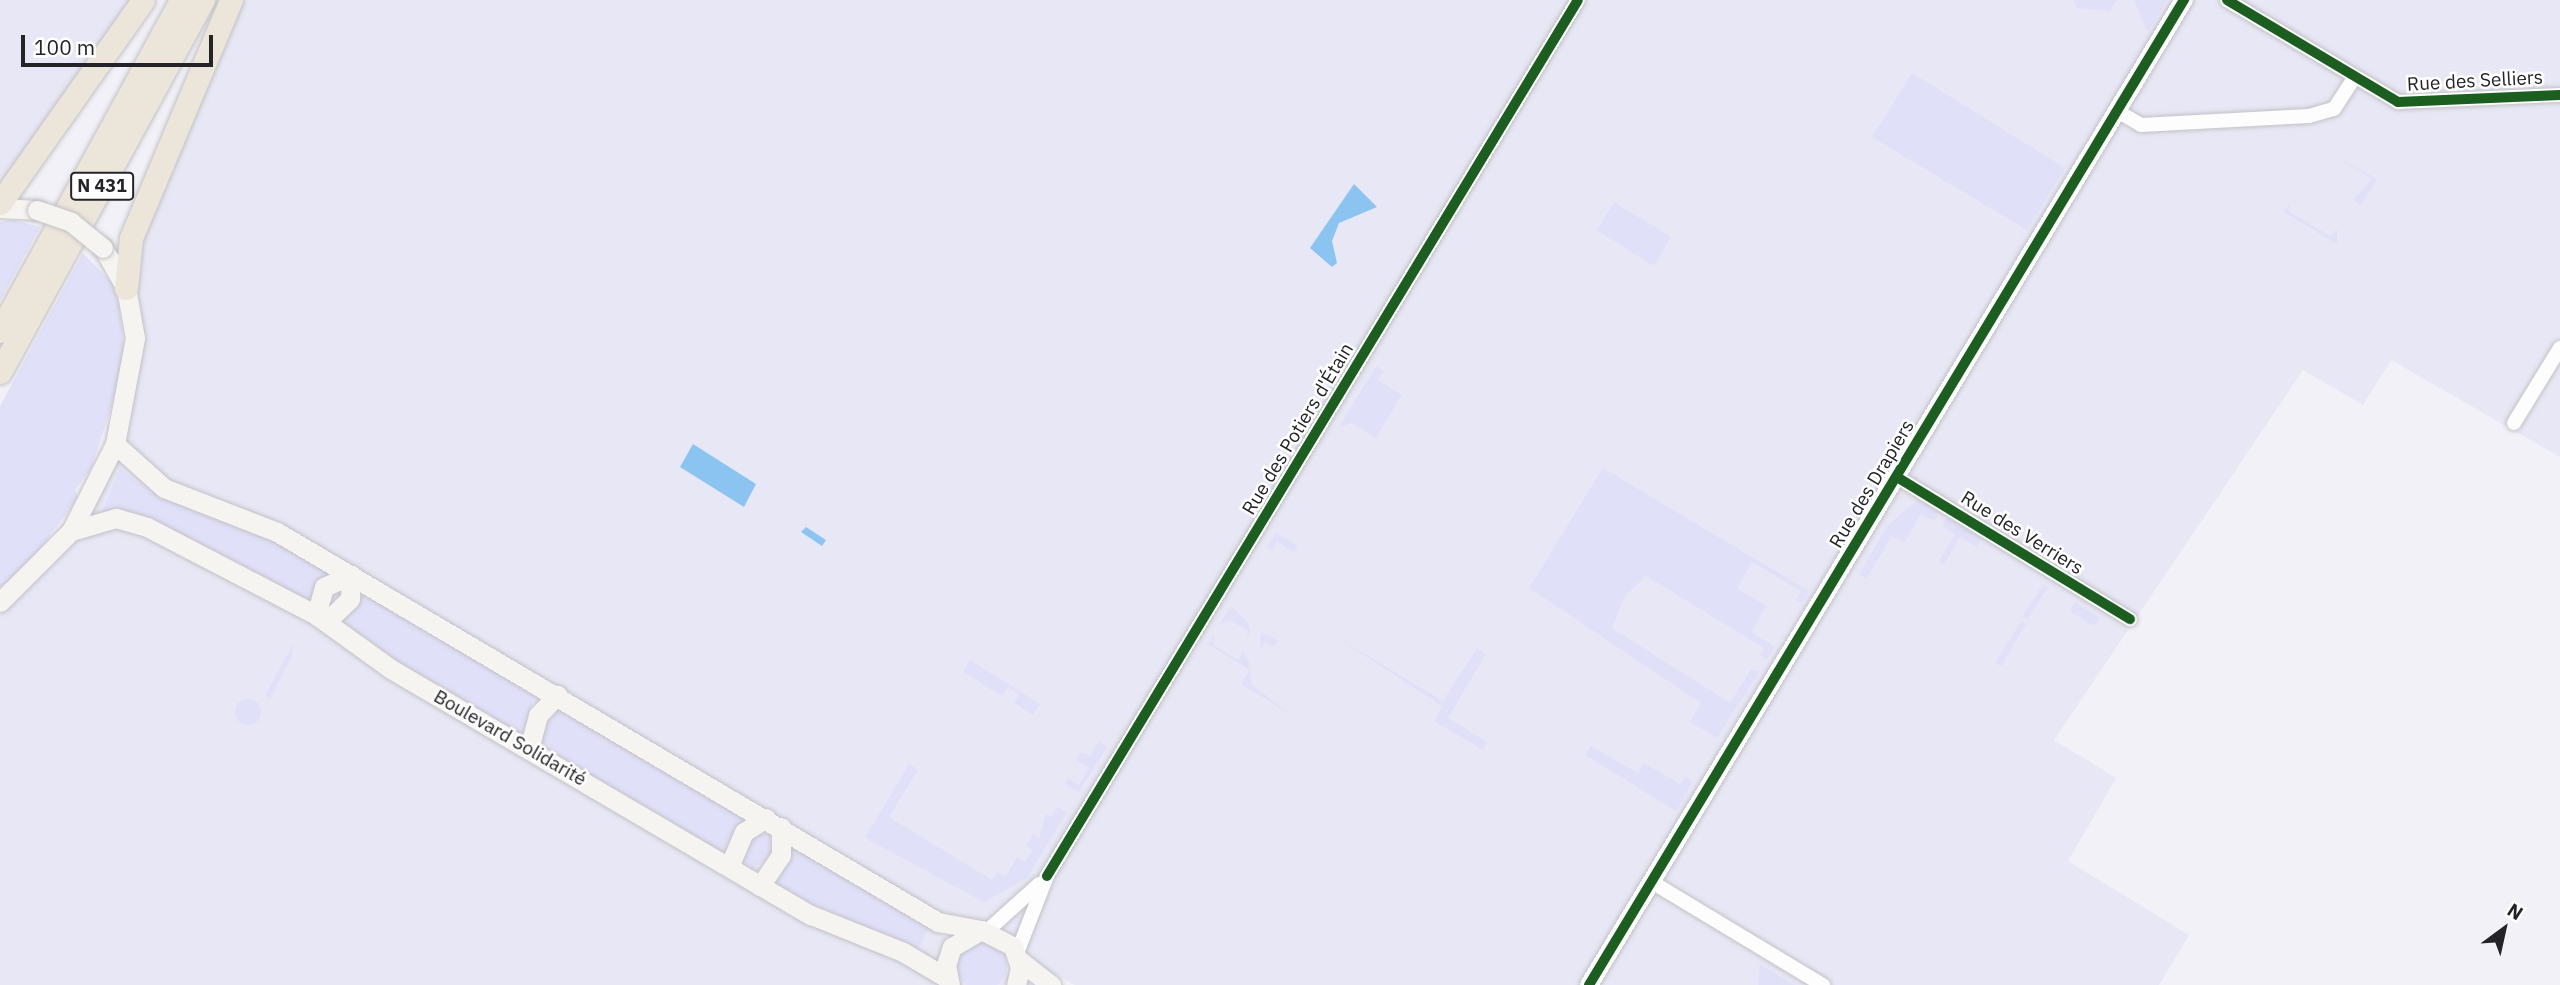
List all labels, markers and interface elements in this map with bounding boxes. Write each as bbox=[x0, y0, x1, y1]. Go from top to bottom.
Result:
scale bar bbox=[24, 21, 217, 65]
text: 100 m bbox=[34, 33, 95, 61]
street label: Rue des Selliers bbox=[2406, 66, 2544, 96]
road number: N 431 bbox=[69, 172, 135, 201]
street label: Rue des Potiers d'Étain bbox=[1238, 339, 1358, 519]
street label: Rue des Drapiers bbox=[1825, 416, 1919, 552]
street label: Rue des Verriers bbox=[1957, 486, 2087, 580]
street label: Boulevard Solidarité bbox=[430, 685, 590, 791]
north arrow bbox=[2469, 894, 2539, 964]
text: N bbox=[2503, 898, 2528, 925]

